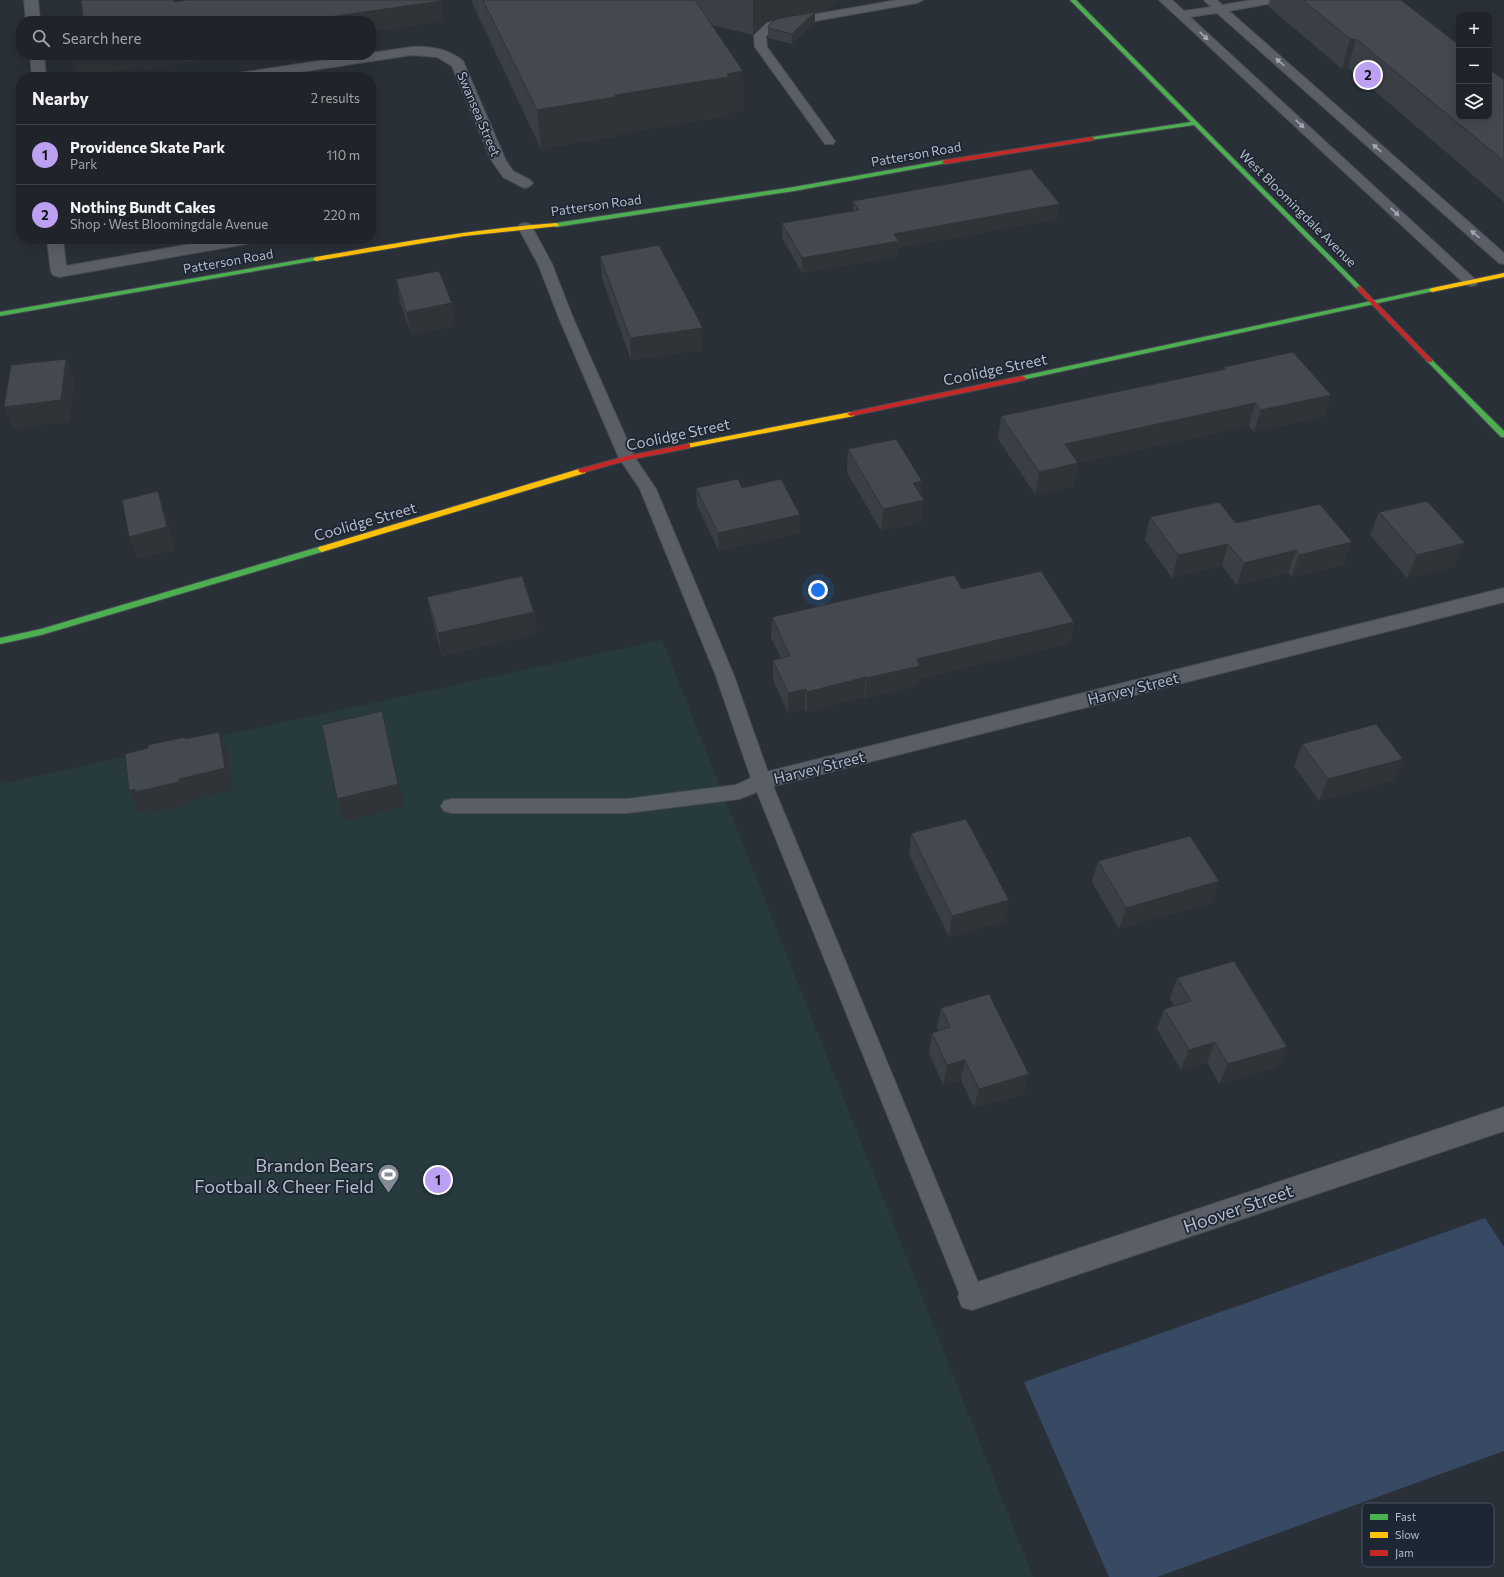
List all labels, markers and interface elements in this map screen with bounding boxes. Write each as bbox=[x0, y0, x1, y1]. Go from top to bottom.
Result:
map controls bbox=[1456, 12, 1492, 120]
button: + bbox=[1456, 12, 1492, 48]
search box bbox=[16, 16, 376, 60]
icon: search bbox=[30, 27, 52, 49]
text: Search here bbox=[62, 29, 141, 47]
one-way arrow bbox=[1199, 31, 1209, 41]
button: − bbox=[1456, 48, 1492, 84]
one-way arrow bbox=[1275, 57, 1285, 66]
pin: 2 bbox=[1355, 60, 1381, 90]
street label: Swansea Street bbox=[454, 69, 504, 159]
button: layers bbox=[1456, 84, 1492, 120]
text: Nearby bbox=[32, 88, 89, 109]
text: 2 results bbox=[311, 90, 360, 106]
one-way arrow bbox=[1295, 119, 1305, 129]
text: Providence Skate Park bbox=[70, 138, 225, 156]
street label: Patterson Road bbox=[870, 138, 962, 170]
one-way arrow bbox=[1373, 144, 1382, 153]
street label: West Bloomingdale Avenue bbox=[1236, 146, 1360, 270]
text: 1 bbox=[42, 147, 48, 163]
text: 110 m bbox=[327, 147, 360, 163]
text: Park bbox=[70, 156, 97, 172]
street label: Patterson Road bbox=[550, 191, 642, 219]
text: Nothing Bundt Cakes bbox=[70, 198, 216, 216]
text: 2 bbox=[41, 207, 49, 223]
text: 220 m bbox=[323, 207, 360, 223]
one-way arrow bbox=[1390, 208, 1400, 217]
text: Shop · West Bloomingdale Avenue bbox=[70, 216, 268, 232]
one-way arrow bbox=[1470, 229, 1480, 239]
street label: Patterson Road bbox=[182, 245, 274, 277]
street label: Coolidge Street bbox=[941, 349, 1049, 389]
street label: Coolidge Street bbox=[624, 414, 732, 454]
street label: Coolidge Street bbox=[312, 498, 418, 544]
your location bbox=[808, 580, 828, 600]
street label: Harvey Street bbox=[1086, 668, 1180, 708]
street label: Harvey Street bbox=[772, 747, 866, 787]
place label: Brandon Bears Football & Cheer Field bbox=[194, 1154, 374, 1197]
sports icon: Brandon Bears Football & Cheer Field bbox=[376, 1162, 402, 1195]
pin: 1 bbox=[425, 1165, 451, 1195]
street label: Hoover Street bbox=[1180, 1179, 1296, 1237]
legend bbox=[1362, 1503, 1494, 1567]
text: Fast bbox=[1395, 1510, 1417, 1523]
text: Slow bbox=[1395, 1528, 1420, 1541]
text: Jam bbox=[1395, 1546, 1414, 1560]

